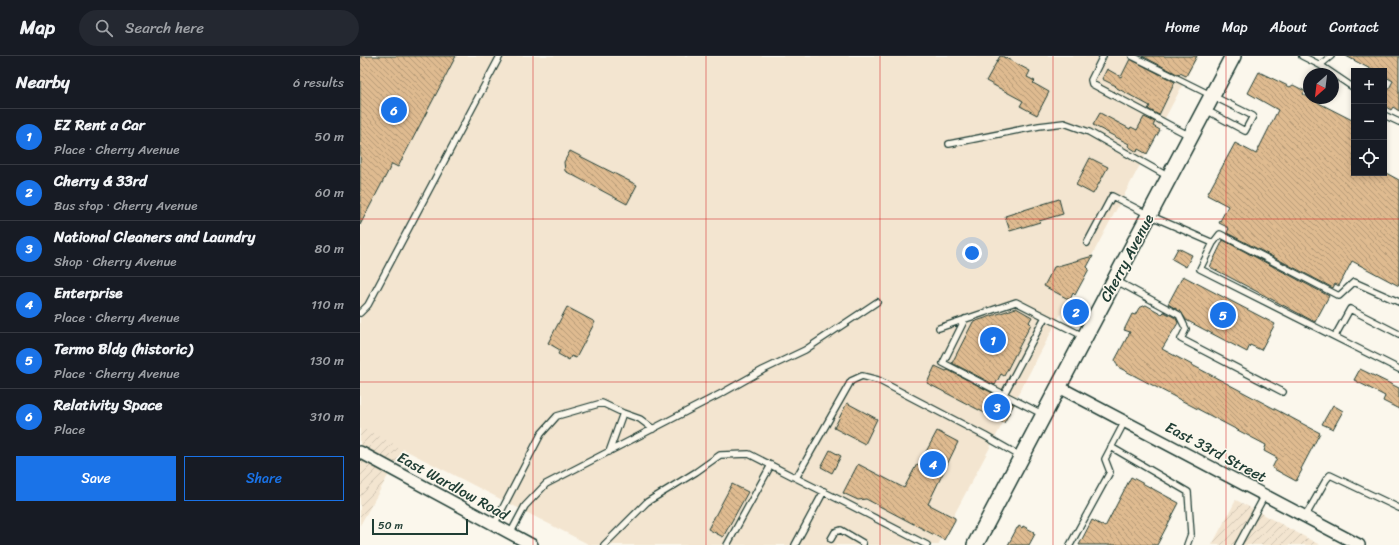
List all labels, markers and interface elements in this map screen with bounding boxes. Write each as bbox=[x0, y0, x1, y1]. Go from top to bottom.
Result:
search box bbox=[79, 10, 359, 46]
text: Map bbox=[20, 11, 55, 44]
text: Search here bbox=[125, 15, 204, 41]
text: Home bbox=[1165, 15, 1200, 40]
text: Map bbox=[1222, 15, 1248, 40]
text: About bbox=[1270, 15, 1307, 40]
text: Contact bbox=[1329, 15, 1379, 40]
icon: search bbox=[93, 17, 115, 39]
text: Nearby bbox=[16, 67, 70, 97]
north arrow bbox=[1303, 68, 1339, 104]
map controls bbox=[1351, 68, 1387, 176]
button: + bbox=[1351, 68, 1387, 104]
text: 6 results bbox=[293, 71, 344, 94]
pin: 6 bbox=[381, 95, 407, 125]
button: − bbox=[1351, 104, 1387, 140]
text: EZ Rent a Car bbox=[54, 112, 145, 138]
text: 1 bbox=[26, 125, 32, 148]
text: 50 m bbox=[314, 125, 344, 148]
text: Place · Cherry Avenue bbox=[54, 138, 179, 161]
button: locate bbox=[1351, 140, 1387, 176]
text: Cherry & 33rd bbox=[54, 168, 147, 194]
text: 2 bbox=[25, 181, 33, 204]
text: 60 m bbox=[315, 181, 344, 204]
text: Bus stop · Cherry Avenue bbox=[54, 194, 197, 217]
street label: Cherry Avenue bbox=[1093, 209, 1161, 307]
text: National Cleaners and Laundry bbox=[54, 224, 255, 250]
text: 3 bbox=[25, 237, 33, 260]
text: 80 m bbox=[315, 237, 344, 260]
your location bbox=[962, 243, 982, 263]
text: Shop · Cherry Avenue bbox=[54, 250, 177, 273]
text: Enterprise bbox=[54, 280, 122, 306]
text: 4 bbox=[25, 293, 33, 316]
text: 110 m bbox=[311, 293, 344, 316]
pin: 2 bbox=[1063, 297, 1089, 327]
pin: 5 bbox=[1210, 300, 1236, 330]
text: Place · Cherry Avenue bbox=[54, 306, 179, 329]
pin: 1 bbox=[980, 325, 1006, 355]
text: Termo Bldg (historic) bbox=[54, 336, 193, 362]
text: 5 bbox=[25, 349, 33, 372]
text: 130 m bbox=[310, 349, 344, 372]
text: Place · Cherry Avenue bbox=[54, 362, 179, 385]
text: Relativity Space bbox=[54, 392, 162, 418]
pin: 3 bbox=[984, 392, 1010, 422]
text: 6 bbox=[25, 405, 33, 428]
text: 310 m bbox=[310, 405, 344, 428]
street label: East 33rd Street bbox=[1161, 414, 1272, 490]
text: Place bbox=[54, 418, 85, 441]
street label: East Wardlow Road bbox=[392, 444, 515, 528]
pin: 4 bbox=[920, 449, 946, 479]
button: Save bbox=[16, 456, 176, 501]
button: Share bbox=[184, 456, 344, 501]
text: 50 m bbox=[378, 516, 403, 535]
scale bar bbox=[372, 517, 468, 536]

